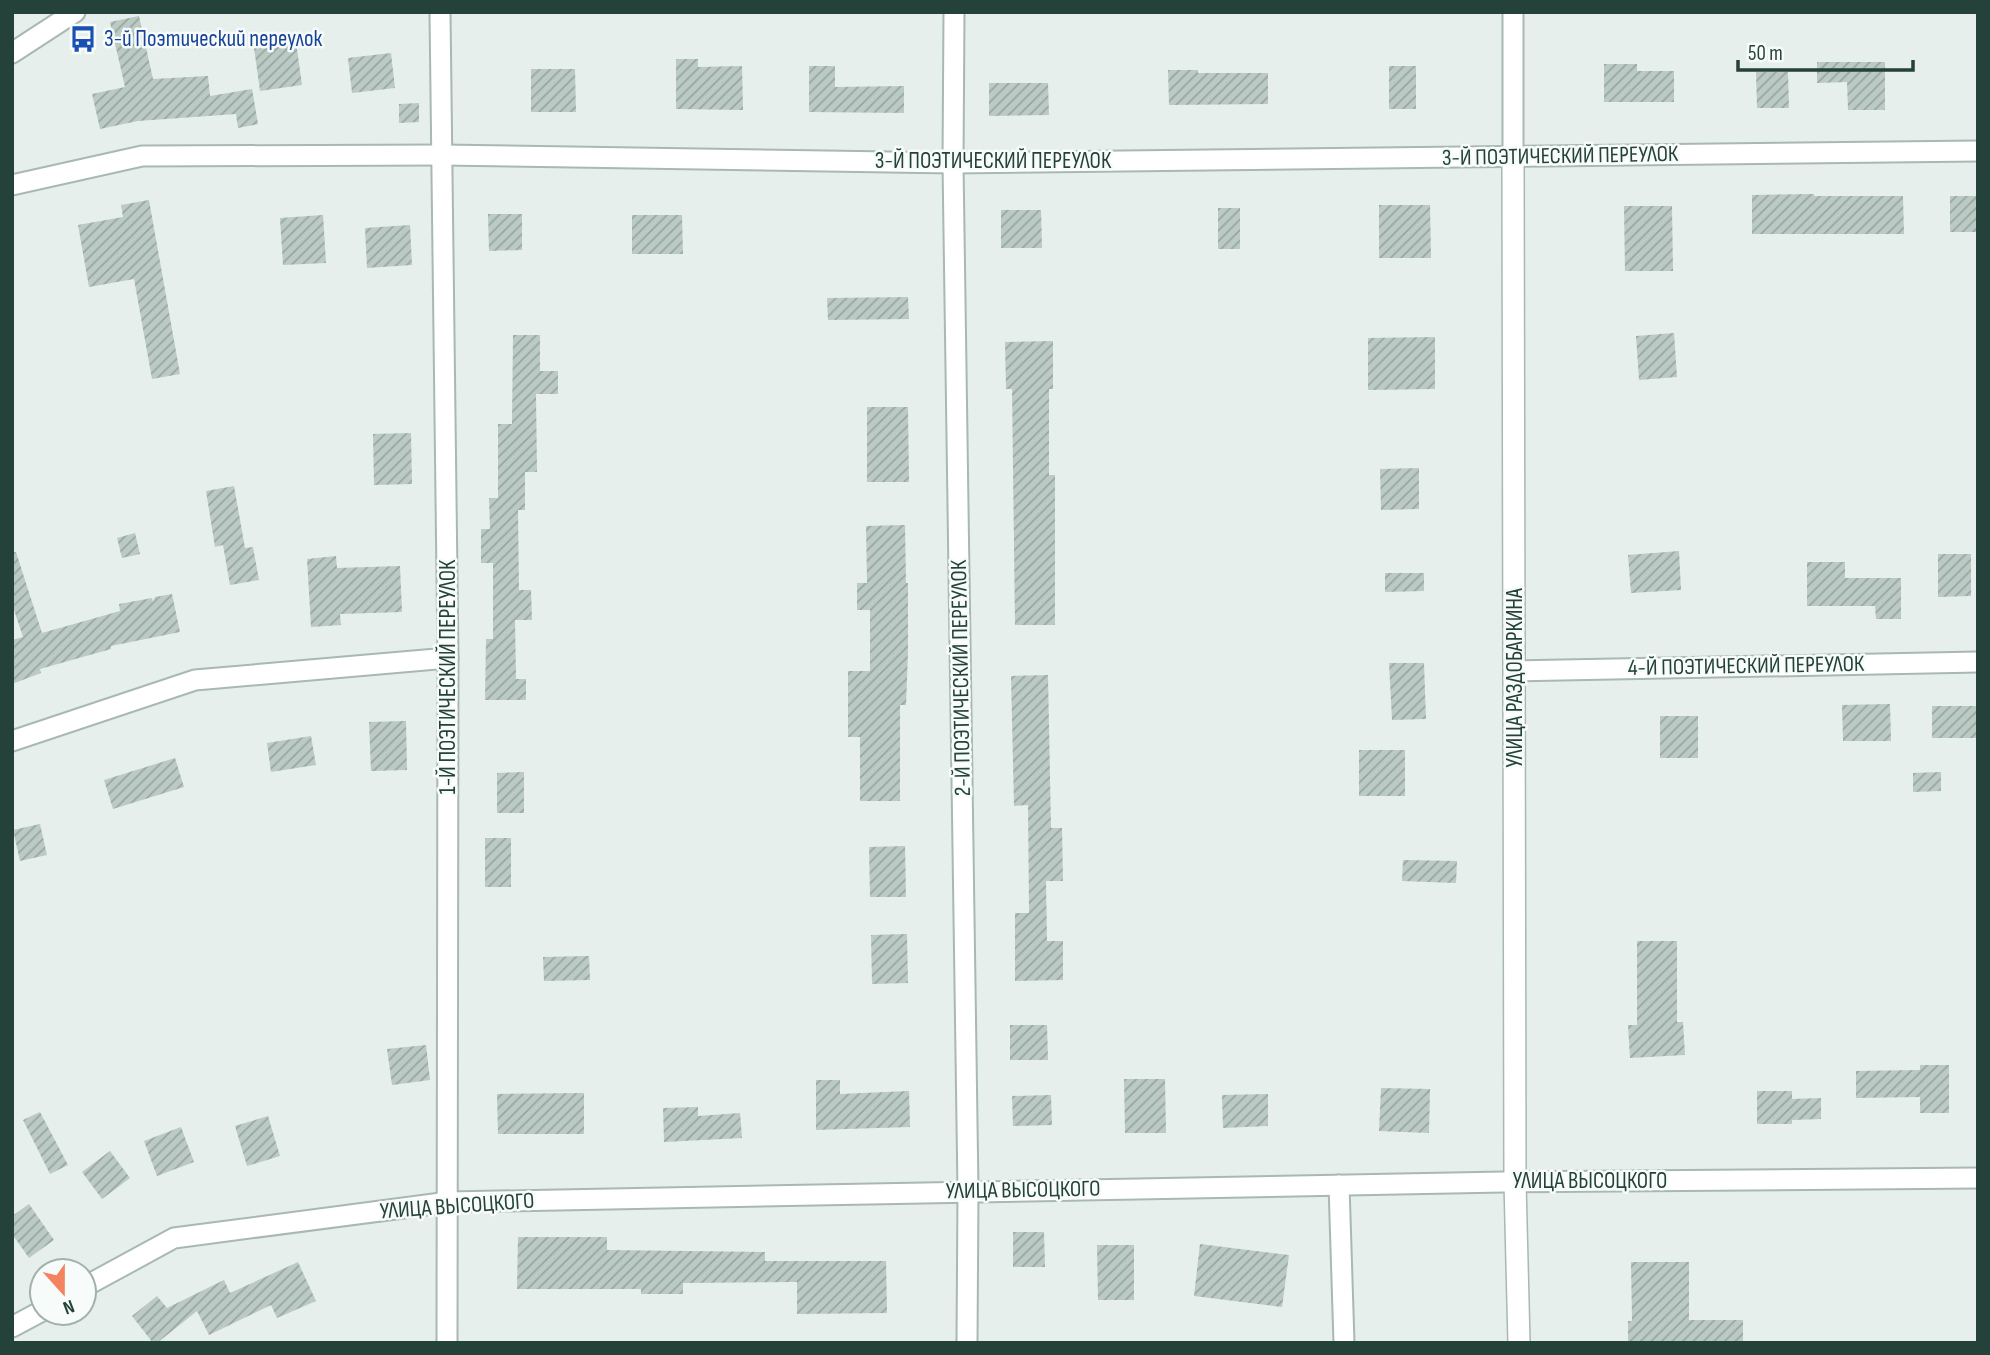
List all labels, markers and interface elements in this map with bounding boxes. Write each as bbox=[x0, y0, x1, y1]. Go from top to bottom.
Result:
bus stop icon: 3-й Поэтический переулок bbox=[68, 24, 98, 54]
place label: 3-й Поэтический переулок bbox=[104, 25, 323, 53]
scale bar bbox=[1738, 28, 1913, 72]
text: 50 m bbox=[1748, 41, 1783, 66]
street label: 3-Й ПОЭТИЧЕСКИЙ ПЕРЕУЛОК bbox=[1442, 140, 1679, 172]
street label: 3-Й ПОЭТИЧЕСКИЙ ПЕРЕУЛОК bbox=[875, 147, 1112, 175]
street label: 1-Й ПОЭТИЧЕСКИЙ ПЕРЕУЛОК bbox=[434, 559, 462, 794]
street label: 2-Й ПОЭТИЧЕСКИЙ ПЕРЕУЛОК bbox=[945, 559, 977, 796]
street label: УЛИЦА РАЗДОБАРКИНА bbox=[1501, 588, 1529, 768]
street label: 4-Й ПОЭТИЧЕСКИЙ ПЕРЕУЛОК bbox=[1628, 650, 1865, 682]
street label: УЛИЦА ВЫСОЦКОГО bbox=[1513, 1167, 1667, 1195]
street label: УЛИЦА ВЫСОЦКОГО bbox=[945, 1175, 1101, 1205]
street label: УЛИЦА ВЫСОЦКОГО bbox=[379, 1187, 535, 1225]
north arrow bbox=[28, 1257, 98, 1327]
text: N bbox=[60, 1294, 77, 1319]

